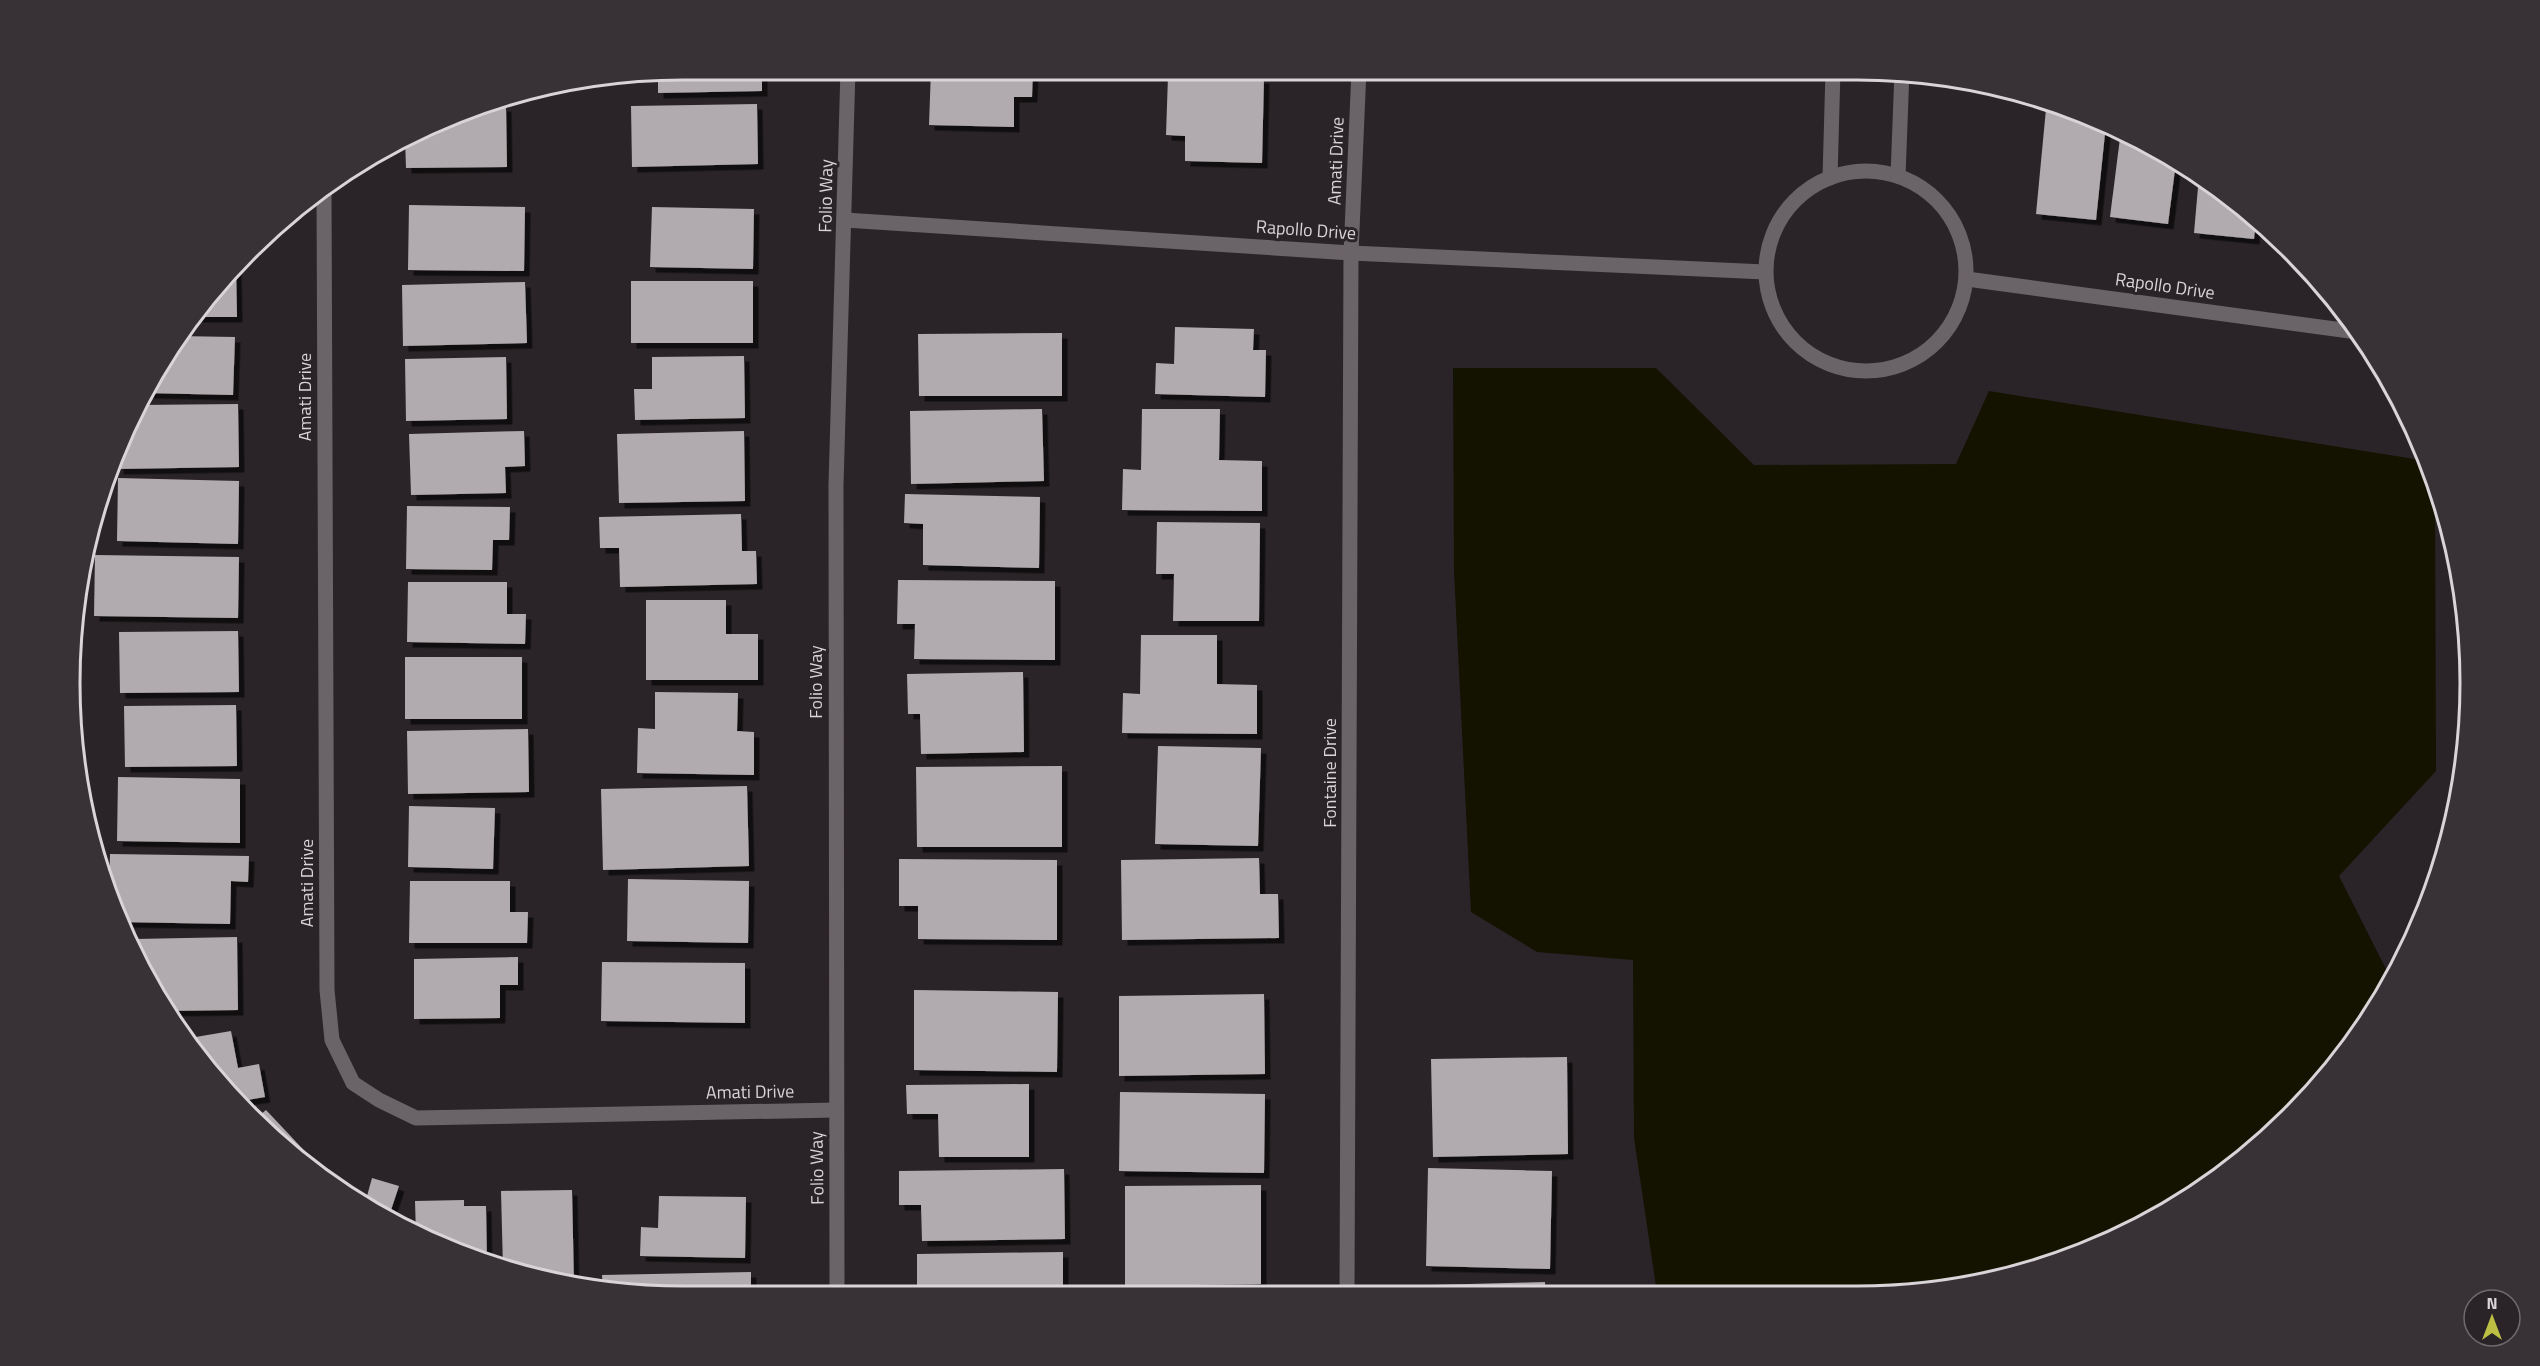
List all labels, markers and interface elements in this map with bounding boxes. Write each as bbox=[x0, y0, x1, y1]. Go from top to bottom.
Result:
street label: Amati Drive bbox=[1320, 116, 1351, 206]
street label: Folio Way bbox=[811, 159, 840, 233]
street label: Rapollo Drive bbox=[1255, 213, 1357, 246]
street label: Rapollo Drive bbox=[2114, 265, 2217, 306]
street label: Amati Drive bbox=[291, 353, 318, 441]
street label: Folio Way bbox=[802, 645, 829, 719]
street label: Fontaine Drive bbox=[1316, 718, 1343, 828]
street label: Amati Drive bbox=[293, 839, 320, 927]
street label: Amati Drive bbox=[706, 1077, 794, 1106]
street label: Folio Way bbox=[802, 1131, 831, 1205]
north arrow bbox=[2462, 1288, 2522, 1348]
text: N bbox=[2486, 1291, 2498, 1315]

